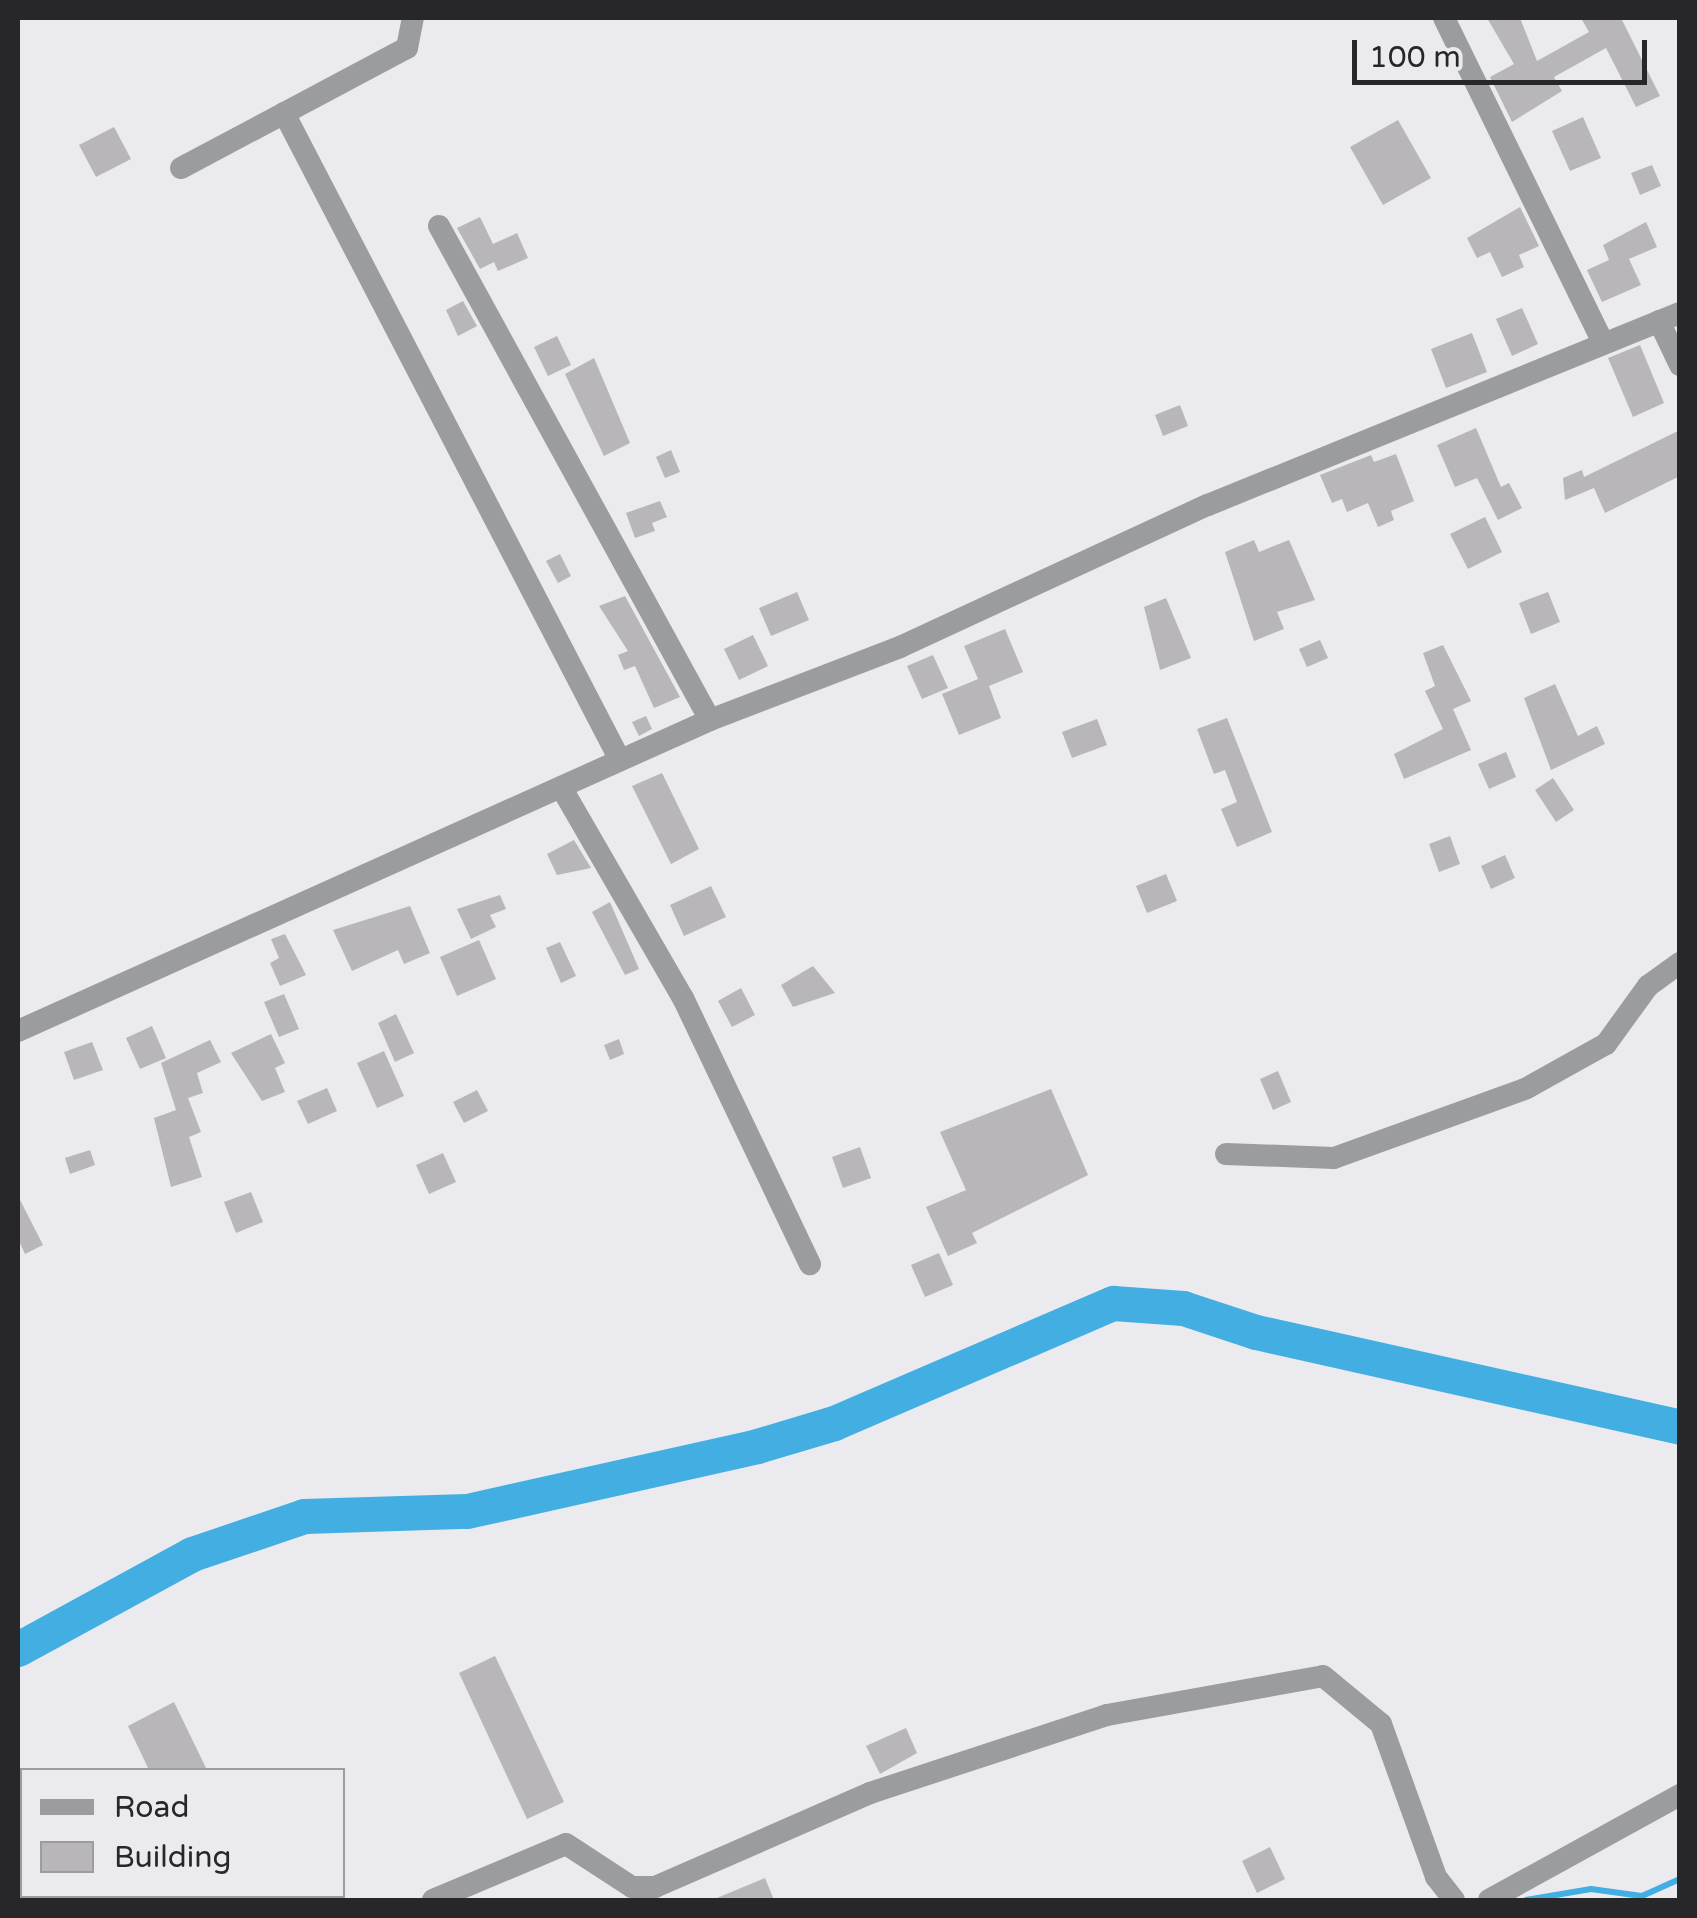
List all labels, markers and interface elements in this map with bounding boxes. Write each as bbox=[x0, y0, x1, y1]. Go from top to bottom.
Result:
scale bar bbox=[1357, 20, 1652, 82]
text: 100 m bbox=[1369, 39, 1461, 76]
legend bbox=[20, 1768, 345, 1898]
text: Road bbox=[114, 1789, 189, 1826]
text: Building bbox=[114, 1839, 231, 1876]

